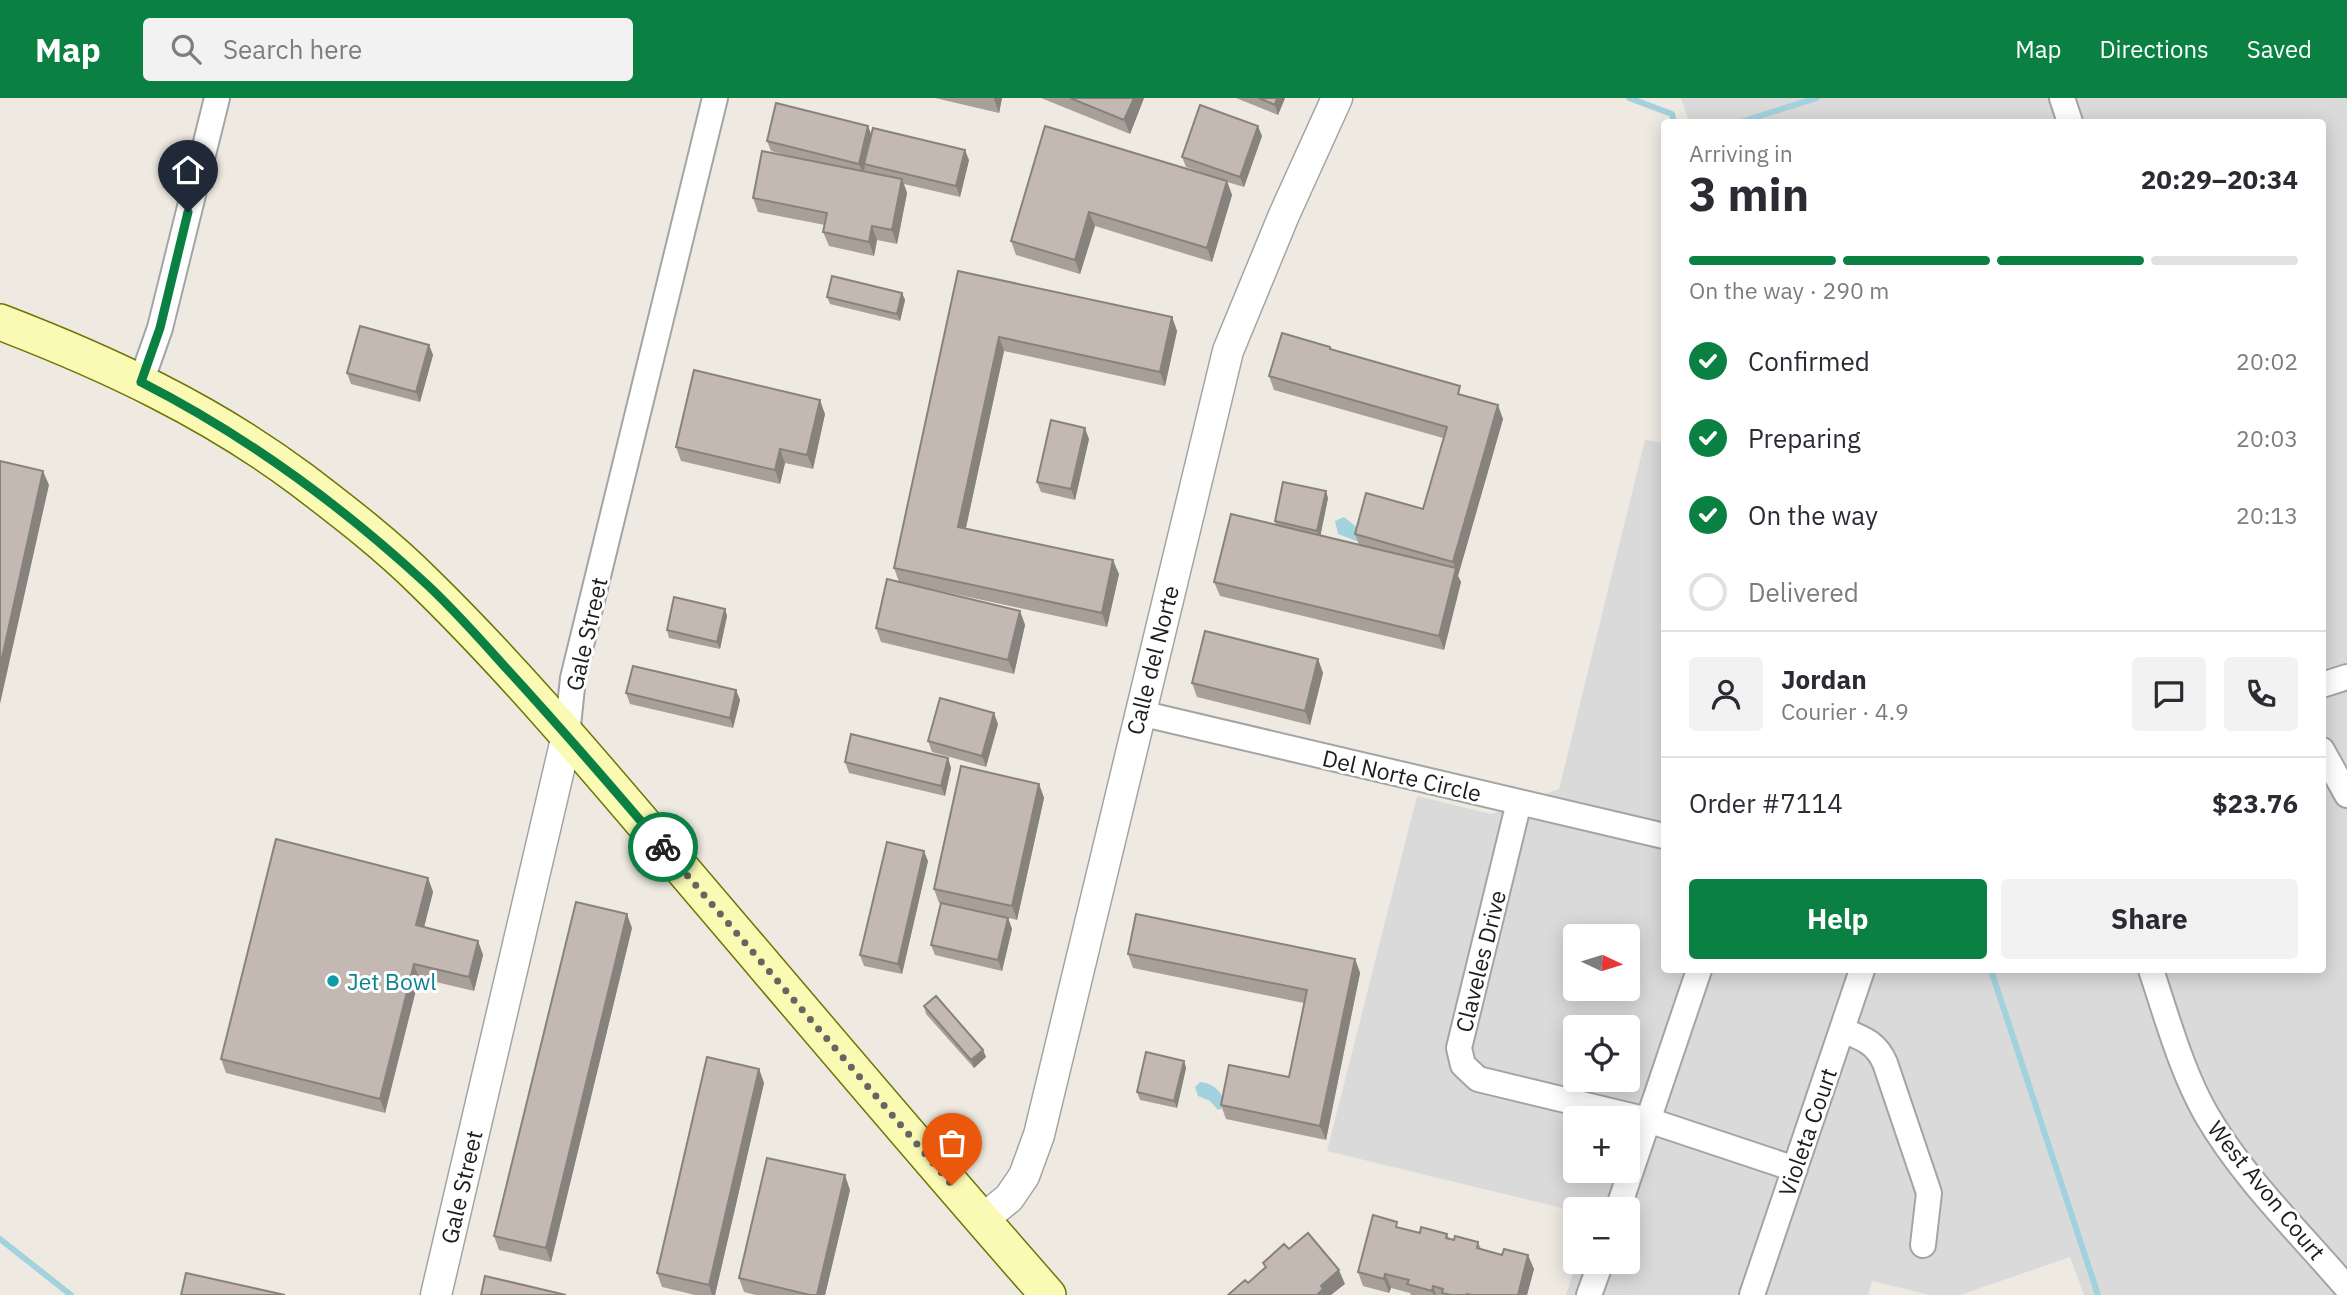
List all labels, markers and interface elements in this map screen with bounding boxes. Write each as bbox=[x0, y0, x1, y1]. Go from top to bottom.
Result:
search box bbox=[143, 18, 633, 81]
text: Map bbox=[35, 28, 101, 71]
icon: search bbox=[167, 30, 205, 68]
text: Search here bbox=[223, 32, 362, 66]
text: Map bbox=[2015, 33, 2061, 65]
text: Directions bbox=[2099, 33, 2209, 65]
text: Saved bbox=[2247, 33, 2312, 65]
text: Arriving in bbox=[1689, 138, 1793, 168]
pin bbox=[158, 140, 218, 212]
icon: home bbox=[169, 151, 207, 189]
text: 20:29–20:34 bbox=[2141, 162, 2298, 196]
text: 3 min bbox=[1689, 164, 1809, 224]
text: On the way · 290 m bbox=[1689, 275, 1889, 305]
icon: check bbox=[1689, 342, 1727, 380]
text: Confirmed bbox=[1748, 344, 1870, 378]
text: 20:02 bbox=[2236, 346, 2298, 376]
icon: check bbox=[1689, 419, 1727, 457]
text: Preparing bbox=[1748, 421, 1861, 455]
text: 20:03 bbox=[2236, 423, 2298, 453]
icon: check bbox=[1689, 496, 1727, 534]
text: On the way bbox=[1748, 498, 1878, 532]
text: 20:13 bbox=[2236, 500, 2298, 530]
street label: Gale Street bbox=[558, 574, 614, 694]
text: Delivered bbox=[1748, 575, 1859, 609]
street label: Calle del Norte bbox=[1119, 582, 1185, 738]
button: person bbox=[1689, 657, 1763, 731]
button: chat bbox=[2132, 657, 2206, 731]
button: phone bbox=[2224, 657, 2298, 731]
text: Jordan bbox=[1781, 662, 1867, 696]
text: Courier · 4.9 bbox=[1781, 696, 1909, 726]
street label: Del Norte Circle bbox=[1320, 742, 1484, 808]
text: Order #7114 bbox=[1689, 786, 1843, 820]
text: $23.76 bbox=[2212, 786, 2298, 820]
courier bbox=[628, 812, 698, 882]
icon: bike bbox=[644, 828, 682, 866]
button: Help bbox=[1689, 879, 1987, 959]
button: Share bbox=[2001, 879, 2298, 959]
street label: Claveles Drive bbox=[1448, 887, 1512, 1035]
north arrow bbox=[1563, 924, 1640, 1001]
map controls bbox=[1563, 924, 1640, 1274]
place label: Jet Bowl bbox=[347, 966, 437, 996]
marker: Jet Bowl bbox=[325, 973, 341, 989]
button: locate bbox=[1563, 1015, 1640, 1092]
street label: Violeta Court bbox=[1771, 1064, 1843, 1200]
button: + bbox=[1563, 1106, 1640, 1183]
pin bbox=[922, 1113, 982, 1185]
street label: West Avon Court bbox=[2202, 1114, 2332, 1266]
icon: bag bbox=[933, 1124, 971, 1162]
street label: Gale Street bbox=[433, 1127, 489, 1247]
button: − bbox=[1563, 1197, 1640, 1274]

